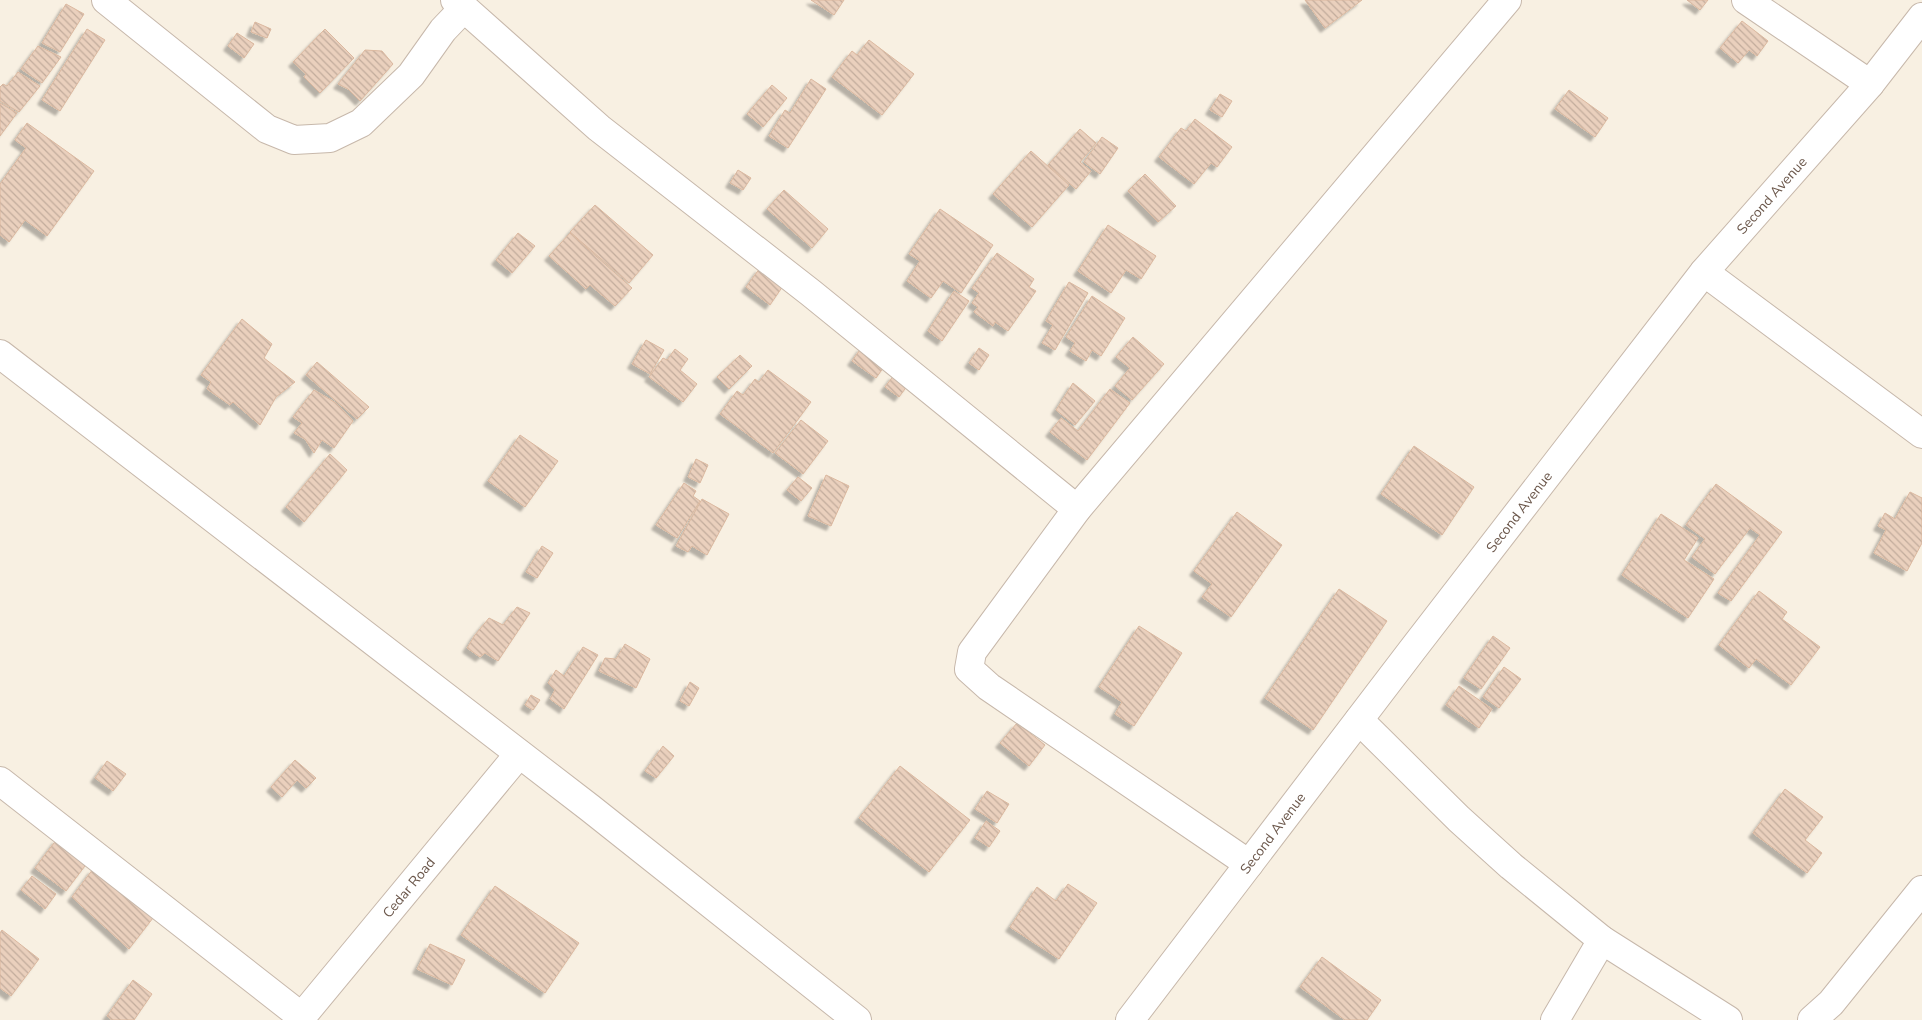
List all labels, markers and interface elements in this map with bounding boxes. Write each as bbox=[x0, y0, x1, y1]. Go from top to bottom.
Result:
street label: Second Avenue bbox=[1733, 153, 1811, 239]
street label: Second Avenue bbox=[1482, 468, 1557, 556]
street label: Second Avenue bbox=[1236, 789, 1310, 878]
street label: Cedar Road bbox=[378, 854, 440, 922]

